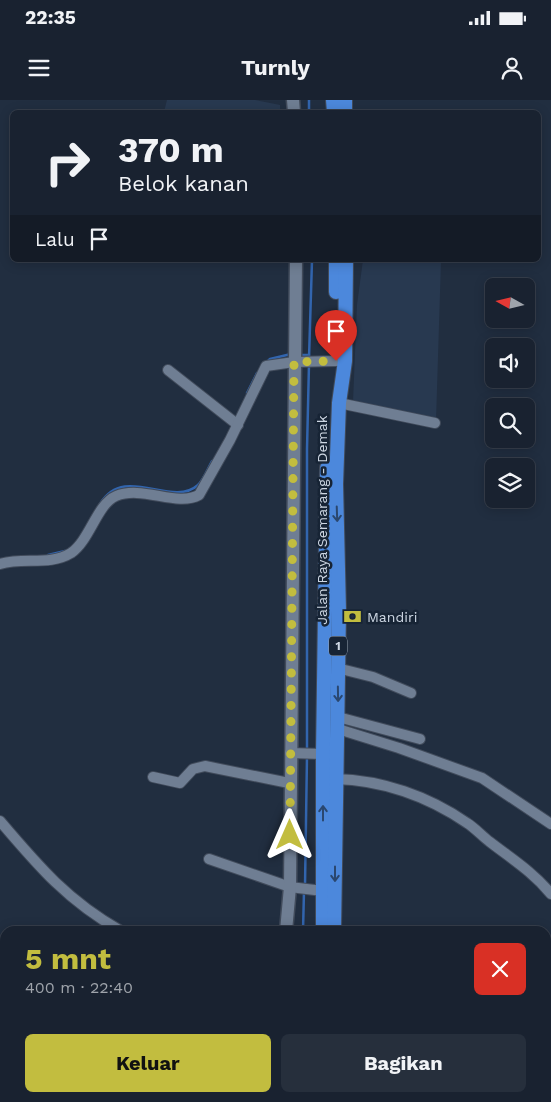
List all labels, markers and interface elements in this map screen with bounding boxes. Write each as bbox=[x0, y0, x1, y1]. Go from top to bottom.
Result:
text: 22:35 bbox=[25, 6, 76, 29]
icon: menu bbox=[25, 54, 53, 82]
icon: person bbox=[498, 54, 526, 82]
text: Turnly bbox=[241, 55, 310, 80]
text: 370 m bbox=[118, 129, 224, 171]
icon: right bbox=[35, 130, 100, 195]
text: Belok kanan bbox=[118, 171, 249, 196]
icon: arrive bbox=[85, 225, 113, 253]
text: Lalu bbox=[35, 228, 75, 251]
north arrow bbox=[485, 278, 535, 328]
map controls bbox=[485, 278, 535, 508]
pin bbox=[315, 310, 357, 361]
icon: arrive bbox=[322, 317, 350, 345]
button: sound bbox=[485, 338, 535, 388]
button: search bbox=[485, 398, 535, 448]
street label: Jalan Raya Semarang - Demak bbox=[314, 415, 330, 625]
button: layers bbox=[485, 458, 535, 508]
one-way arrow bbox=[333, 506, 342, 522]
bank icon: Mandiri bbox=[343, 607, 363, 627]
place label: Mandiri bbox=[367, 609, 417, 625]
road number: 1 bbox=[329, 636, 347, 656]
one-way arrow bbox=[333, 686, 343, 702]
one-way arrow bbox=[318, 805, 328, 821]
position arrow bbox=[263, 808, 315, 860]
one-way arrow bbox=[330, 866, 340, 882]
text: 5 mnt bbox=[25, 941, 111, 976]
button: close bbox=[474, 943, 526, 995]
text: 400 m · 22:40 bbox=[25, 978, 133, 997]
button: Keluar bbox=[25, 1034, 271, 1092]
button: Bagikan bbox=[281, 1034, 526, 1092]

